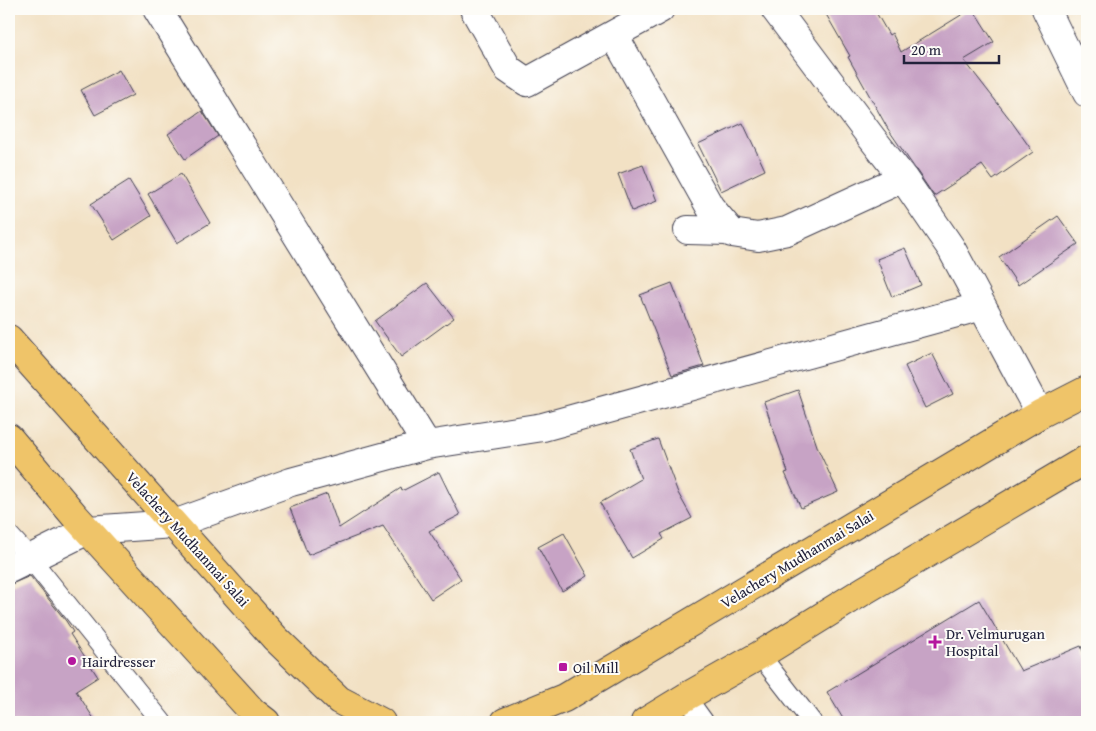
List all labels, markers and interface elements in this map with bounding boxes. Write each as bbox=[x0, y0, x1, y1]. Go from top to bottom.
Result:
scale bar bbox=[904, 32, 998, 64]
text: 20 m bbox=[911, 39, 942, 60]
street label: Velachery Mudhanmai Salai bbox=[122, 467, 254, 611]
street label: Velachery Mudhanmai Salai bbox=[716, 505, 878, 613]
place label: Dr. Velmurugan Hospital bbox=[946, 623, 1046, 661]
marker: Dr. Velmurugan Hospital bbox=[928, 635, 942, 649]
place label: Hairdresser bbox=[82, 651, 155, 672]
marker: Hairdresser bbox=[66, 655, 78, 667]
place label: Oil Mill bbox=[573, 657, 619, 678]
marker: Oil Mill bbox=[557, 661, 569, 673]

